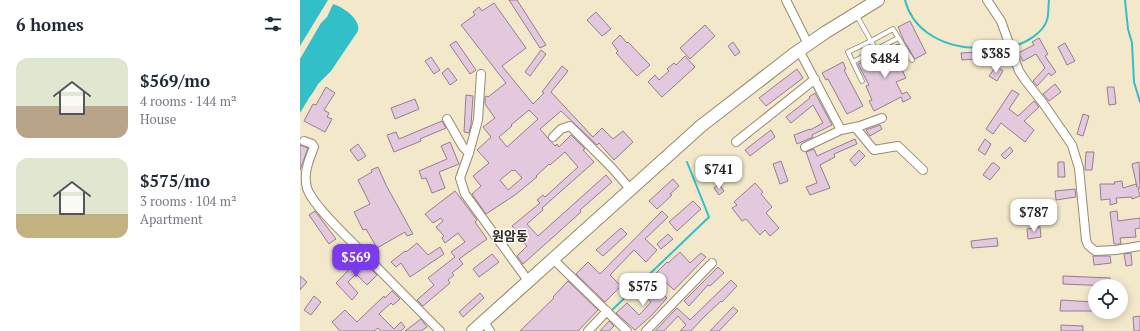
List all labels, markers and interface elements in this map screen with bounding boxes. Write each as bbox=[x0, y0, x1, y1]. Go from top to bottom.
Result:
text: 6 homes bbox=[16, 13, 84, 36]
icon: filters bbox=[262, 13, 284, 35]
pin: $385 bbox=[972, 40, 1020, 74]
text: $385 bbox=[981, 44, 1011, 62]
pin: $484 bbox=[861, 45, 909, 79]
text: $484 bbox=[870, 49, 900, 67]
text: $569/mo bbox=[140, 69, 210, 92]
icon: home bbox=[48, 74, 96, 122]
text: 4 rooms · 144 m² bbox=[140, 92, 237, 110]
text: House bbox=[140, 110, 176, 128]
pin: $741 bbox=[695, 156, 743, 190]
text: $741 bbox=[704, 160, 734, 178]
text: $575/mo bbox=[140, 169, 210, 192]
icon: home bbox=[48, 174, 96, 222]
text: 3 rooms · 104 m² bbox=[140, 192, 237, 210]
pin: $787 bbox=[1010, 199, 1058, 233]
text: $787 bbox=[1019, 203, 1049, 221]
text: Apartment bbox=[140, 210, 203, 228]
district label: 원암동 bbox=[492, 227, 528, 245]
pin: $569 bbox=[332, 244, 380, 278]
text: $569 bbox=[341, 248, 371, 266]
pin: $575 bbox=[619, 273, 667, 307]
text: $575 bbox=[628, 277, 658, 295]
map controls bbox=[1088, 279, 1128, 319]
button: locate bbox=[1088, 279, 1128, 319]

